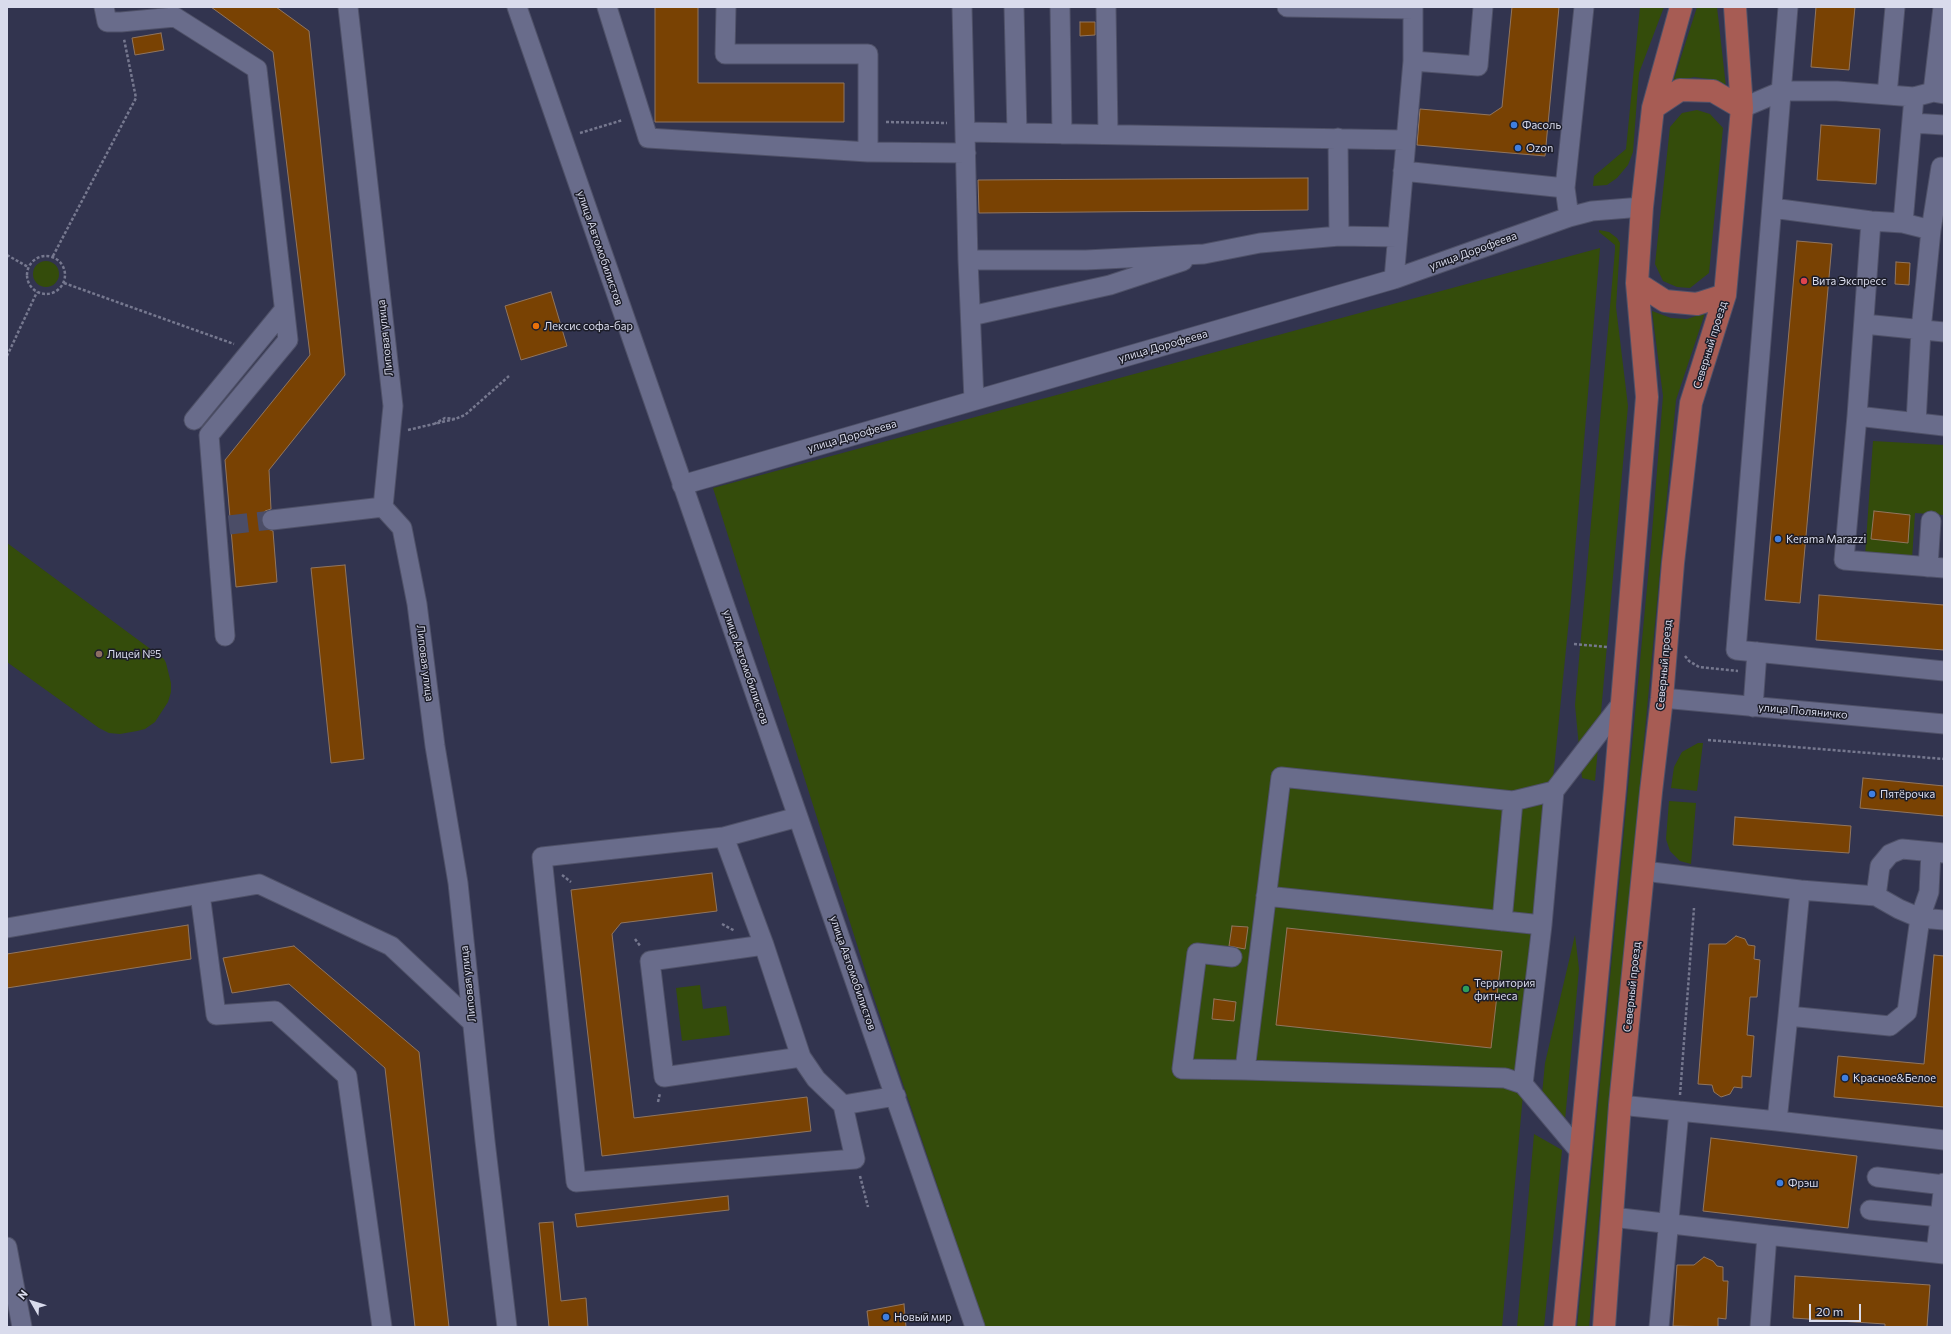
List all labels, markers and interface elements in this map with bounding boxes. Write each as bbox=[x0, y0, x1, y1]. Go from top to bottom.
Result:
place label: Фасоль bbox=[1522, 118, 1561, 132]
marker: Фасоль bbox=[1509, 120, 1519, 130]
place label: Ozon bbox=[1526, 141, 1553, 155]
marker: Ozon bbox=[1513, 143, 1523, 153]
street label: улица Автомобилистов bbox=[574, 189, 626, 307]
street label: улица Дорофеева bbox=[1427, 229, 1519, 273]
place label: Вита Экспресс bbox=[1812, 274, 1886, 288]
marker: Вита Экспресс bbox=[1799, 276, 1809, 286]
street label: Липовая улица bbox=[374, 299, 396, 377]
street label: Северный проезд bbox=[1690, 300, 1730, 390]
place label: Лексис софа-бар bbox=[544, 319, 633, 333]
marker: Лексис софа-бар bbox=[531, 321, 541, 331]
street label: улица Дорофеева bbox=[1117, 327, 1209, 365]
street label: улица Дорофеева bbox=[806, 417, 898, 455]
place label: Kerama Marazzi bbox=[1786, 532, 1866, 546]
marker: Kerama Marazzi bbox=[1773, 534, 1783, 544]
street label: улица Автомобилистов bbox=[720, 608, 772, 726]
street label: Северный проезд bbox=[1653, 619, 1675, 711]
street label: Липовая улица bbox=[414, 624, 436, 702]
place label: Лицей №5 bbox=[107, 647, 161, 661]
marker: Лицей №5 bbox=[94, 649, 104, 659]
street label: улица Поляничко bbox=[1758, 701, 1848, 721]
place label: Пятёрочка bbox=[1880, 787, 1935, 801]
marker: Пятёрочка bbox=[1867, 789, 1877, 799]
street label: улица Автомобилистов bbox=[827, 914, 879, 1032]
street label: Северный проезд bbox=[1621, 941, 1643, 1033]
street label: Липовая улица bbox=[457, 945, 479, 1023]
place label: Территория фитнеса bbox=[1474, 976, 1535, 1002]
marker: Территория фитнеса bbox=[1461, 984, 1471, 994]
place label: Красное&Белое bbox=[1853, 1071, 1936, 1085]
marker: Красное&Белое bbox=[1840, 1073, 1850, 1083]
place label: Фрэш bbox=[1788, 1176, 1818, 1190]
marker: Фрэш bbox=[1775, 1178, 1785, 1188]
north arrow bbox=[12, 1282, 52, 1322]
text: N bbox=[15, 1287, 30, 1301]
scale bar bbox=[1811, 1296, 1863, 1322]
text: 20 m bbox=[1816, 1304, 1843, 1318]
place label: Новый мир bbox=[894, 1310, 952, 1324]
marker: Новый мир bbox=[881, 1312, 891, 1322]

